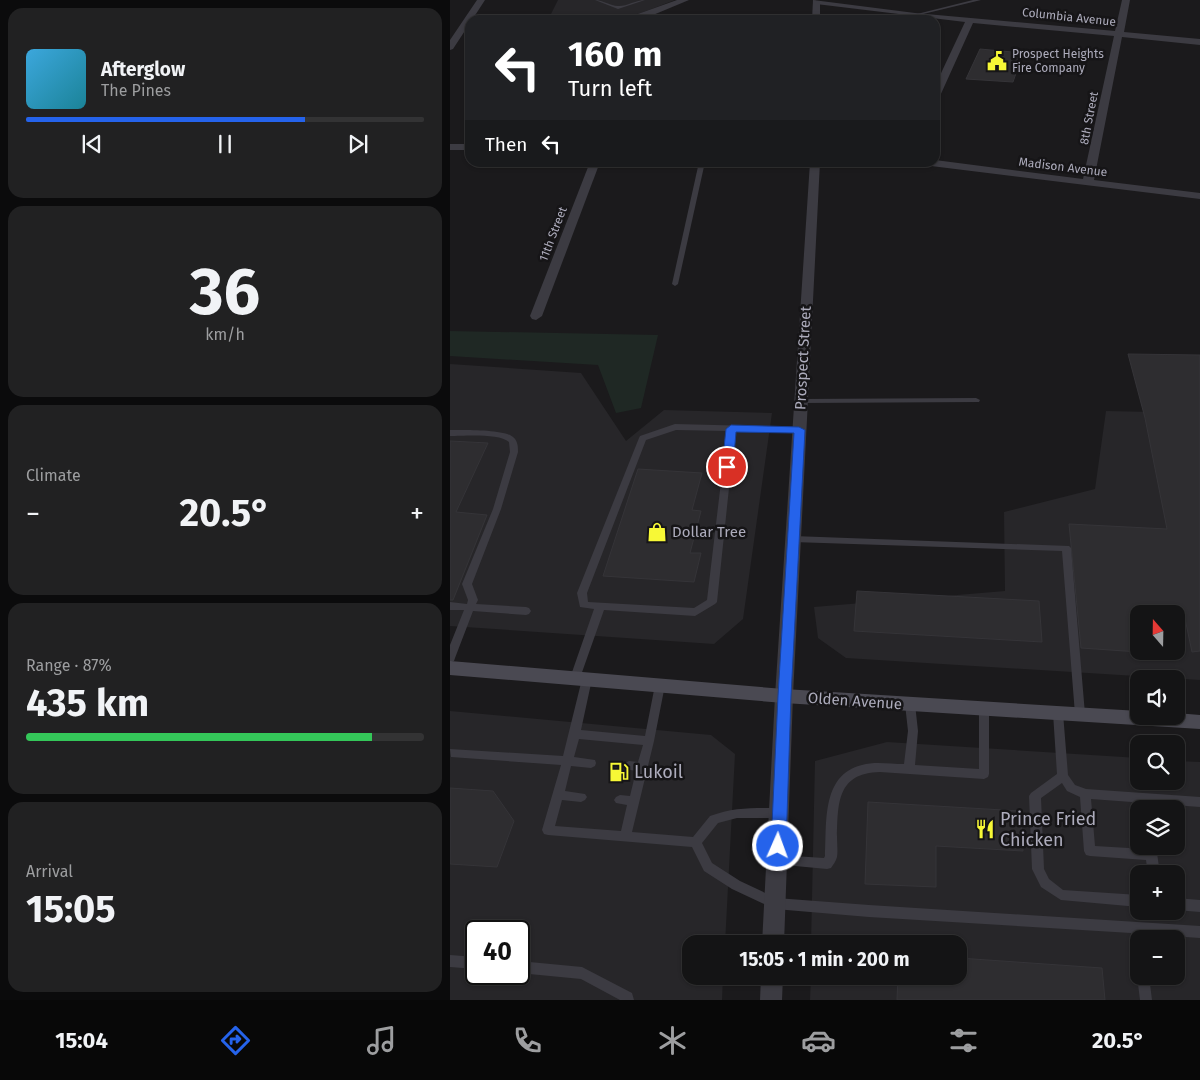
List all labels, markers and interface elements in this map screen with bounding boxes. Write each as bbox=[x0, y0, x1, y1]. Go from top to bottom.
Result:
street label: Columbia Avenue bbox=[1021, 5, 1117, 29]
text: 160 m bbox=[568, 33, 662, 75]
icon: left bbox=[485, 35, 550, 100]
place label: Prospect Heights Fire Company bbox=[1012, 47, 1104, 75]
public building icon: Prospect Heights Fire Company bbox=[986, 50, 1008, 72]
text: Afterglow bbox=[101, 58, 185, 81]
text: Turn left bbox=[568, 75, 652, 102]
text: The Pines bbox=[101, 81, 171, 100]
street label: 8th Street bbox=[1077, 90, 1101, 146]
icon: previous bbox=[78, 130, 106, 158]
icon: pause bbox=[211, 130, 239, 158]
icon: next bbox=[344, 130, 372, 158]
icon: left bbox=[537, 130, 565, 158]
text: Then bbox=[485, 133, 527, 156]
street label: Madison Avenue bbox=[1018, 155, 1108, 179]
street label: 11th Street bbox=[536, 204, 570, 263]
text: 36 bbox=[190, 253, 260, 331]
street label: Prospect Street bbox=[791, 305, 815, 410]
text: km/h bbox=[205, 325, 245, 344]
pin bbox=[706, 446, 748, 488]
icon: arrive bbox=[713, 453, 741, 481]
text: Climate bbox=[26, 466, 81, 485]
text: 20.5° bbox=[179, 490, 271, 536]
text: − bbox=[26, 497, 40, 530]
text: + bbox=[410, 497, 424, 530]
shop icon: Dollar Tree bbox=[646, 521, 668, 543]
place label: Dollar Tree bbox=[672, 523, 746, 541]
north arrow bbox=[1130, 605, 1185, 660]
map controls bbox=[1130, 605, 1185, 985]
text: Range · 87% bbox=[26, 656, 112, 675]
button: sound bbox=[1130, 670, 1185, 725]
text: 435 km bbox=[26, 680, 149, 726]
street label: Olden Avenue bbox=[807, 689, 903, 713]
button: search bbox=[1130, 735, 1185, 790]
fuel station icon: Lukoil bbox=[608, 761, 630, 783]
place label: Lukoil bbox=[634, 761, 683, 783]
button: layers bbox=[1130, 800, 1185, 855]
place label: Prince Fried Chicken bbox=[1000, 808, 1096, 851]
restaurant icon: Prince Fried Chicken bbox=[974, 818, 996, 840]
position arrow bbox=[751, 819, 803, 871]
text: Arrival bbox=[26, 862, 73, 881]
button: + bbox=[1130, 865, 1185, 920]
text: 15:05 bbox=[26, 886, 116, 932]
speed limit sign: 40 bbox=[465, 920, 530, 985]
button: − bbox=[1130, 930, 1185, 985]
text: 15:05 · 1 min · 200 m bbox=[739, 948, 910, 971]
icon: directions bbox=[218, 1023, 253, 1058]
icon: music bbox=[364, 1023, 399, 1058]
icon: phone bbox=[510, 1023, 545, 1058]
icon: climate bbox=[655, 1023, 690, 1058]
icon: car bbox=[801, 1023, 836, 1058]
icon: filters bbox=[946, 1023, 981, 1058]
text: 15:04 bbox=[55, 1027, 108, 1054]
text: 20.5° bbox=[1092, 1027, 1145, 1054]

